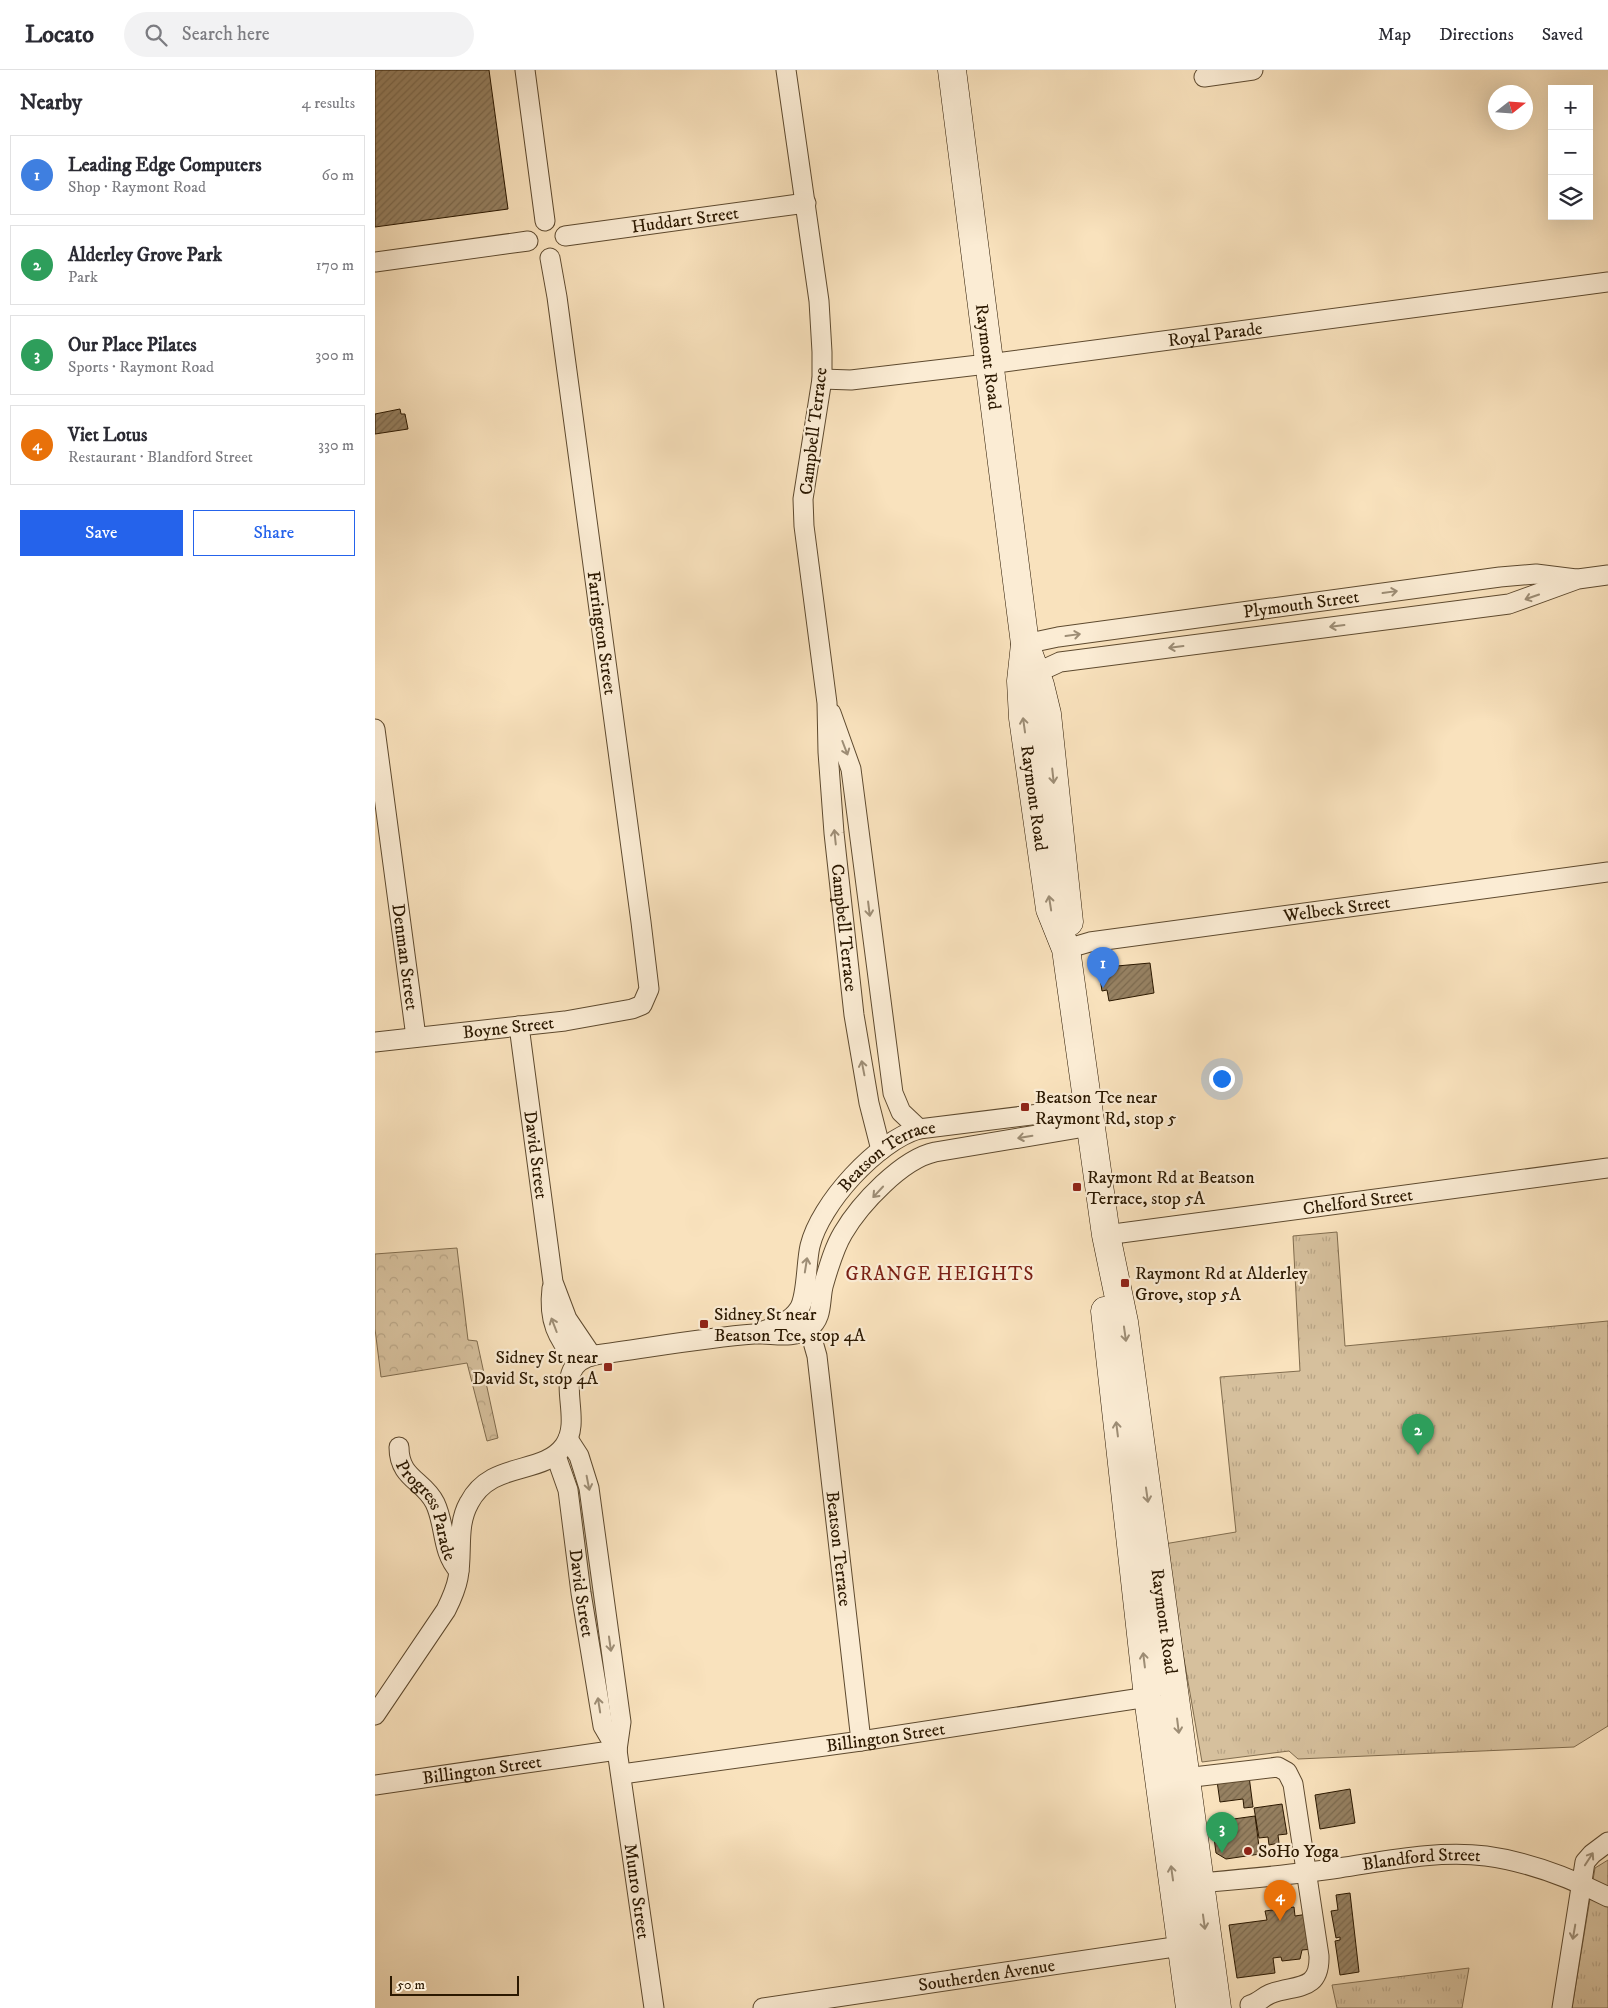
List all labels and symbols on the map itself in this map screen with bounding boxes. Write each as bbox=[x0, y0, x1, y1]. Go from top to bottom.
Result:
north arrow bbox=[1488, 85, 1533, 130]
street label: Huddart Street bbox=[630, 202, 740, 239]
street label: Raymont Road bbox=[970, 303, 1005, 411]
street label: Royal Parade bbox=[1167, 318, 1264, 352]
street label: Campbell Terrace bbox=[795, 366, 833, 496]
street label: Farrington Street bbox=[581, 570, 621, 697]
street label: Plymouth Street bbox=[1242, 586, 1361, 624]
one-way arrow bbox=[1382, 586, 1398, 596]
one-way arrow bbox=[1525, 593, 1541, 602]
one-way arrow bbox=[1330, 621, 1346, 631]
one-way arrow bbox=[1065, 630, 1081, 640]
one-way arrow bbox=[1168, 642, 1184, 652]
one-way arrow bbox=[1018, 717, 1028, 733]
one-way arrow bbox=[841, 740, 850, 755]
street label: Raymont Road bbox=[1015, 744, 1052, 852]
one-way arrow bbox=[1048, 768, 1058, 784]
one-way arrow bbox=[830, 830, 839, 846]
street label: Campbell Terrace bbox=[825, 863, 861, 993]
street label: Welbeck Street bbox=[1281, 892, 1392, 928]
one-way arrow bbox=[1044, 895, 1054, 911]
one-way arrow bbox=[864, 900, 874, 916]
street label: Denman Street bbox=[386, 902, 422, 1012]
pin: 1 bbox=[1087, 947, 1119, 988]
street label: Boyne Street bbox=[461, 1012, 555, 1044]
one-way arrow bbox=[857, 1061, 867, 1077]
your location bbox=[1209, 1066, 1235, 1092]
place label: Beatson Tce near Raymont Rd, stop 5 bbox=[1035, 1087, 1177, 1130]
marker: Beatson Tce near Raymont Rd, stop 5 bbox=[1019, 1101, 1031, 1113]
street label: David Street bbox=[518, 1109, 552, 1201]
street label: Beatson Terrace bbox=[834, 1117, 937, 1197]
one-way arrow bbox=[1018, 1133, 1034, 1143]
place label: Raymont Rd at Beatson Terrace, stop 5A bbox=[1087, 1167, 1255, 1210]
marker: Raymont Rd at Beatson Terrace, stop 5A bbox=[1071, 1181, 1083, 1193]
street label: Chelford Street bbox=[1302, 1184, 1414, 1221]
one-way arrow bbox=[872, 1186, 884, 1198]
one-way arrow bbox=[802, 1257, 812, 1273]
district label: GRANGE HEIGHTS bbox=[846, 1263, 1034, 1286]
place label: Raymont Rd at Alderley Grove, stop 5A bbox=[1135, 1263, 1308, 1306]
marker: Raymont Rd at Alderley Grove, stop 5A bbox=[1119, 1277, 1131, 1289]
place label: Sidney St near Beatson Tce, stop 4A bbox=[714, 1304, 866, 1347]
one-way arrow bbox=[549, 1318, 558, 1334]
marker: Sidney St near Beatson Tce, stop 4A bbox=[698, 1318, 710, 1330]
one-way arrow bbox=[1121, 1326, 1131, 1342]
place label: Sidney St near David St, stop 4A bbox=[472, 1347, 599, 1390]
marker: Sidney St near David St, stop 4A bbox=[602, 1361, 614, 1373]
pin: 2 bbox=[1402, 1414, 1434, 1455]
one-way arrow bbox=[1112, 1421, 1122, 1437]
street label: Progress Parade bbox=[390, 1457, 460, 1564]
one-way arrow bbox=[583, 1474, 593, 1490]
one-way arrow bbox=[1142, 1487, 1152, 1503]
street label: Beatson Terrace bbox=[821, 1490, 856, 1607]
street label: David Street bbox=[564, 1548, 598, 1639]
street label: Raymont Road bbox=[1146, 1567, 1182, 1676]
one-way arrow bbox=[605, 1635, 615, 1651]
one-way arrow bbox=[1139, 1652, 1149, 1668]
one-way arrow bbox=[594, 1698, 604, 1714]
street label: Billington Street bbox=[825, 1718, 947, 1758]
one-way arrow bbox=[1173, 1718, 1183, 1734]
street label: Billington Street bbox=[421, 1751, 543, 1790]
pin: 3 bbox=[1206, 1812, 1238, 1853]
place label: SoHo Yoga bbox=[1258, 1841, 1339, 1863]
street label: Munro Street bbox=[619, 1842, 654, 1941]
street label: Blandford Street bbox=[1361, 1844, 1482, 1876]
marker: SoHo Yoga bbox=[1242, 1845, 1254, 1857]
one-way arrow bbox=[1584, 1852, 1594, 1866]
one-way arrow bbox=[1166, 1865, 1176, 1881]
pin: 4 bbox=[1264, 1880, 1296, 1921]
one-way arrow bbox=[1200, 1913, 1210, 1929]
one-way arrow bbox=[1568, 1923, 1578, 1939]
street label: Southerden Avenue bbox=[917, 1955, 1056, 1997]
scale bar bbox=[390, 1973, 519, 1996]

